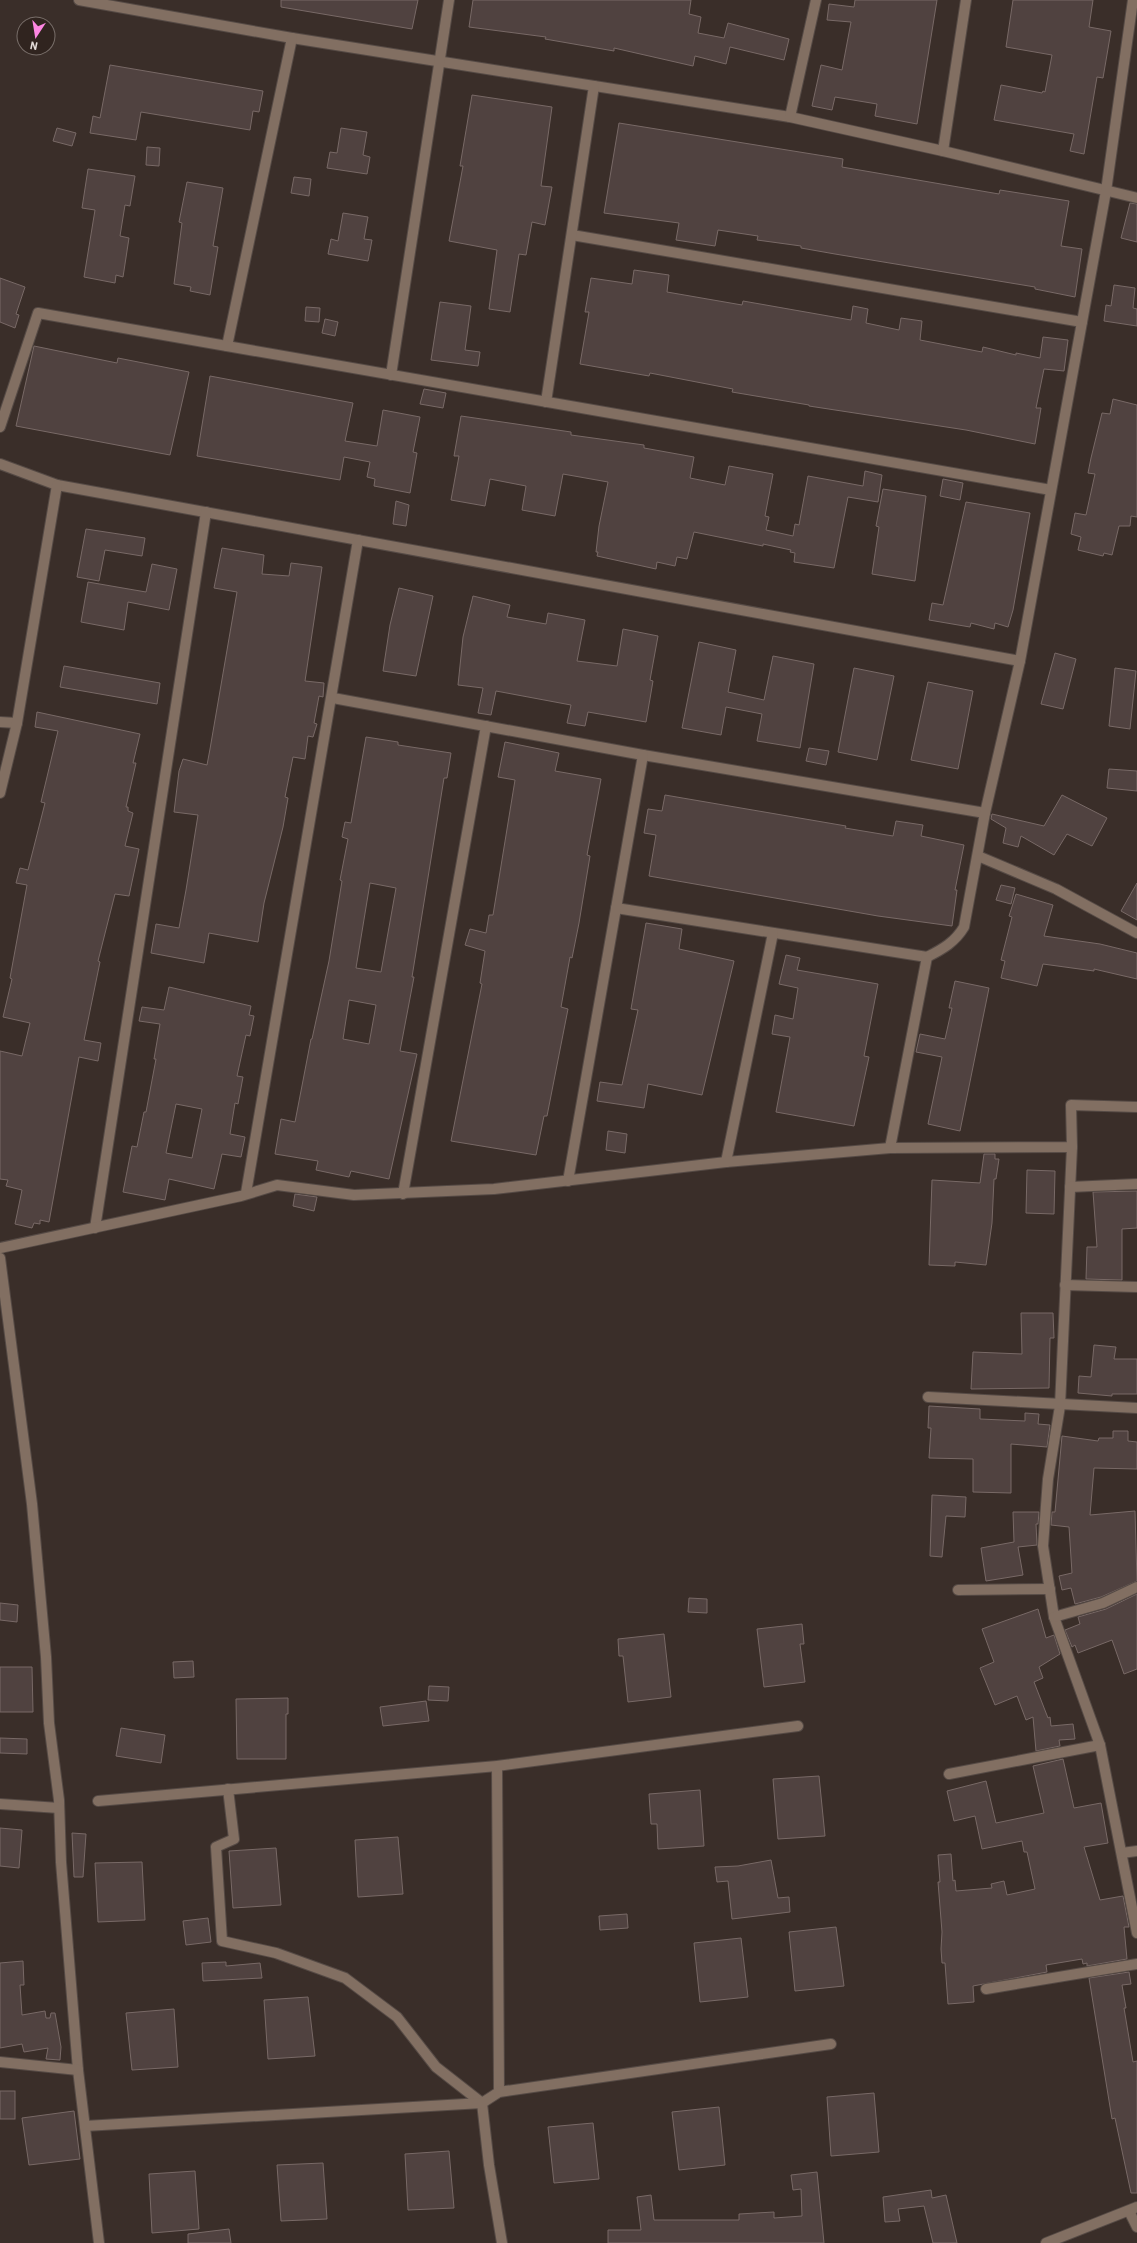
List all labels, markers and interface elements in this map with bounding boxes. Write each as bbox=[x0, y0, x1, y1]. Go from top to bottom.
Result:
north arrow bbox=[16, 16, 56, 56]
text: N bbox=[29, 39, 39, 53]

